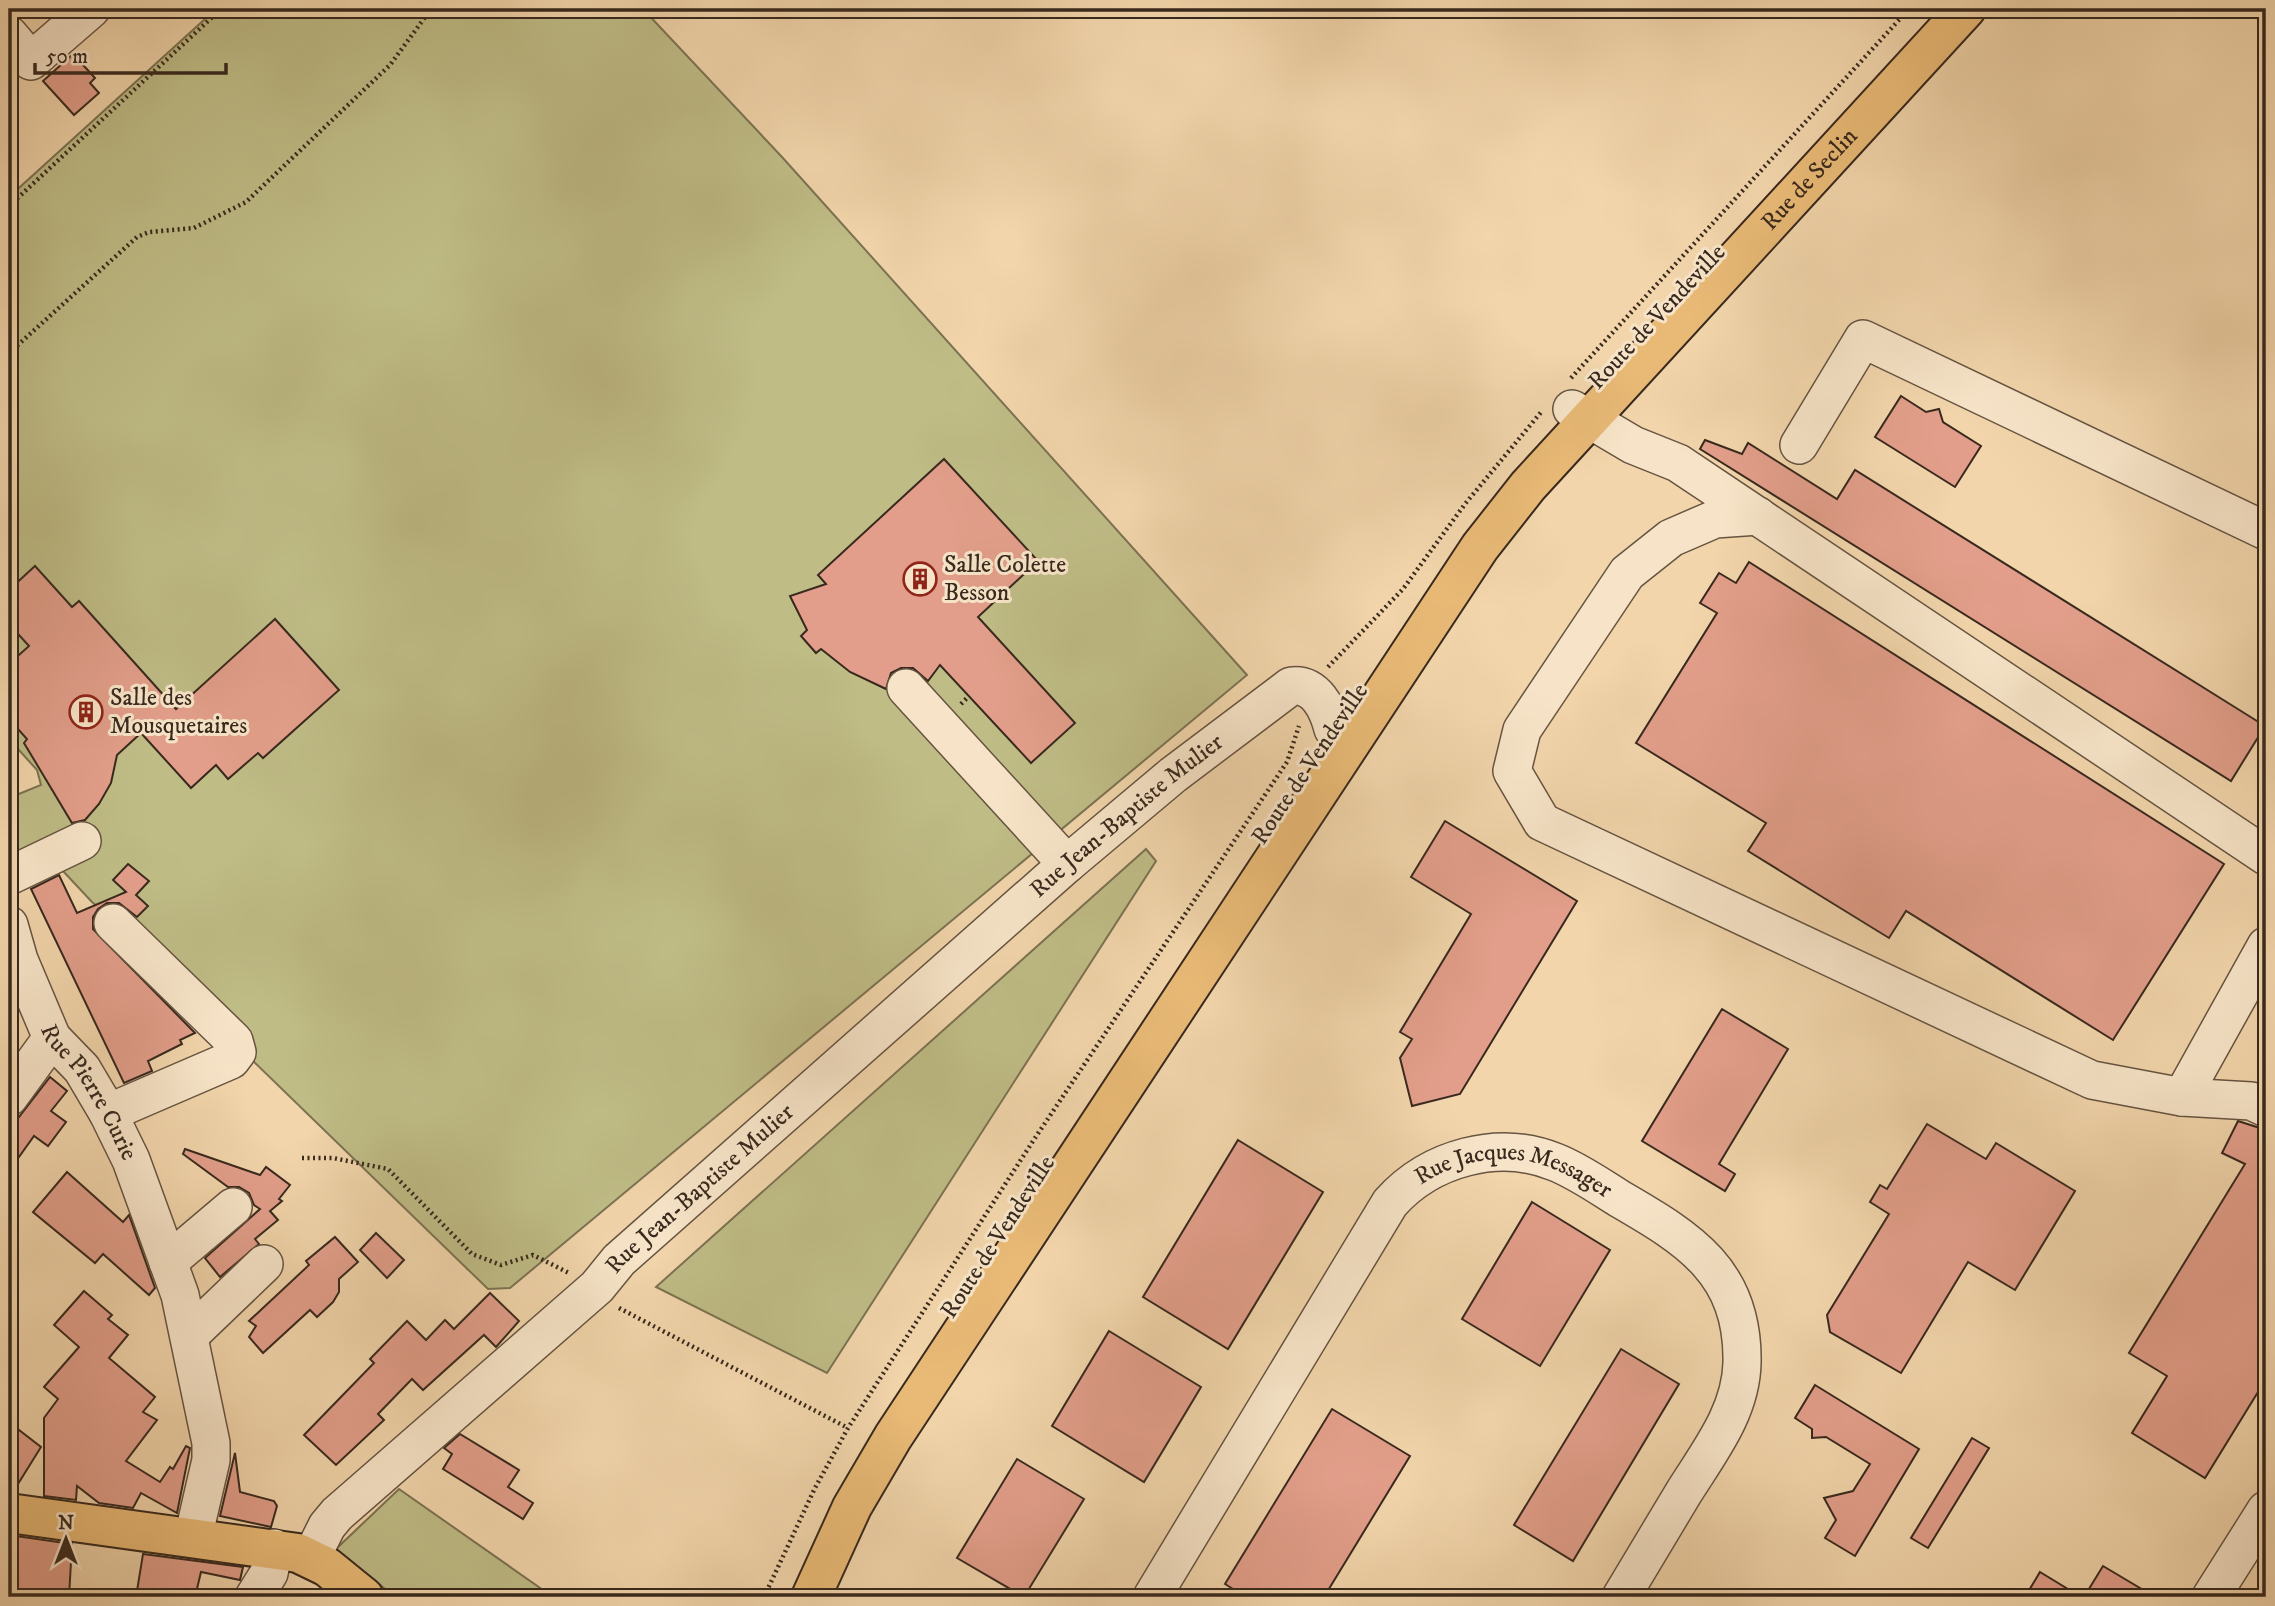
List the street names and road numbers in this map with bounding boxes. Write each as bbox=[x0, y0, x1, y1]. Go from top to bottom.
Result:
street label: Rue de Seclin bbox=[1755, 122, 1864, 237]
street label: Route de Vendeville bbox=[1582, 238, 1732, 396]
street label: Route de Vendeville bbox=[1245, 678, 1375, 850]
street label: Rue Jean-Baptiste Mulier bbox=[1024, 727, 1229, 905]
street label: Rue Pierre Curie bbox=[33, 1020, 144, 1165]
street label: Rue Jean-Baptiste Mulier bbox=[599, 1097, 800, 1280]
street label: Rue Jacques Messager bbox=[1409, 1137, 1618, 1205]
street label: Route de Vendeville bbox=[934, 1150, 1062, 1324]

